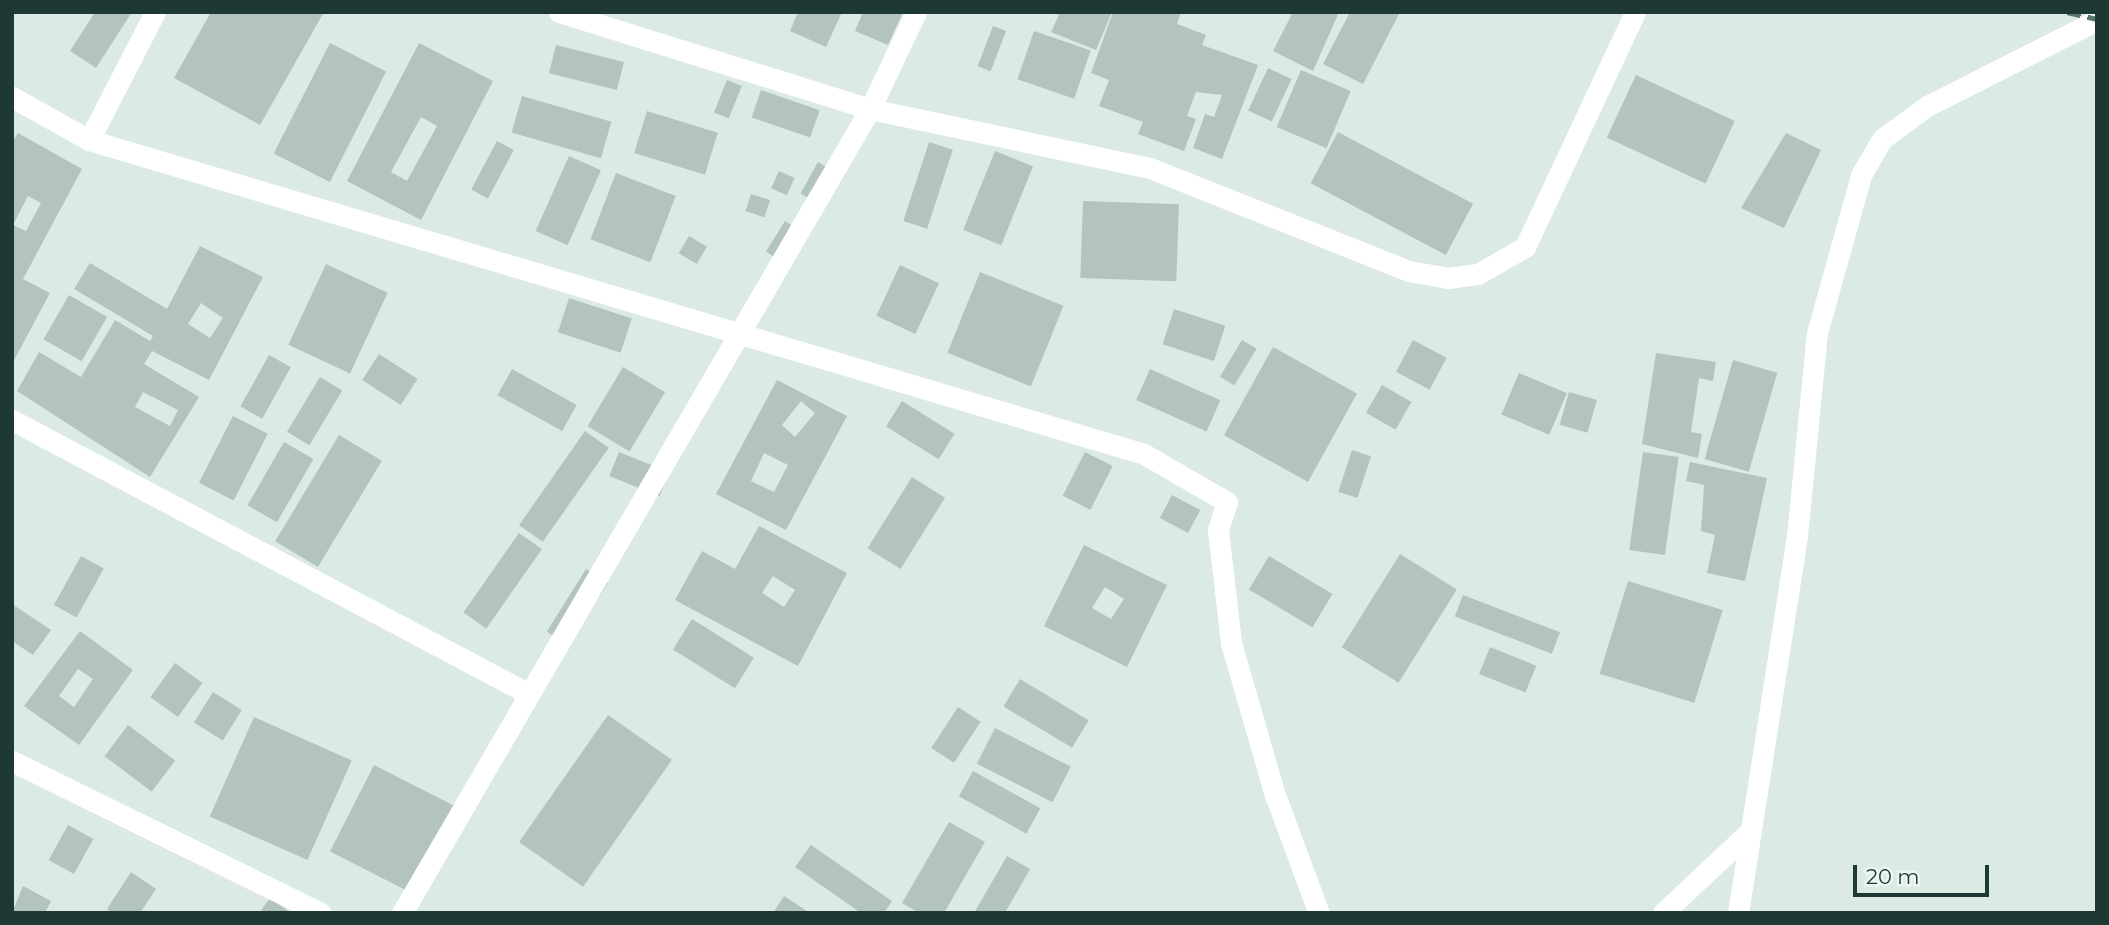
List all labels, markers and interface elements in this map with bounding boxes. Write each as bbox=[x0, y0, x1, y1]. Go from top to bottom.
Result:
scale bar bbox=[1857, 852, 1994, 896]
text: 20 m bbox=[1866, 864, 1920, 889]

